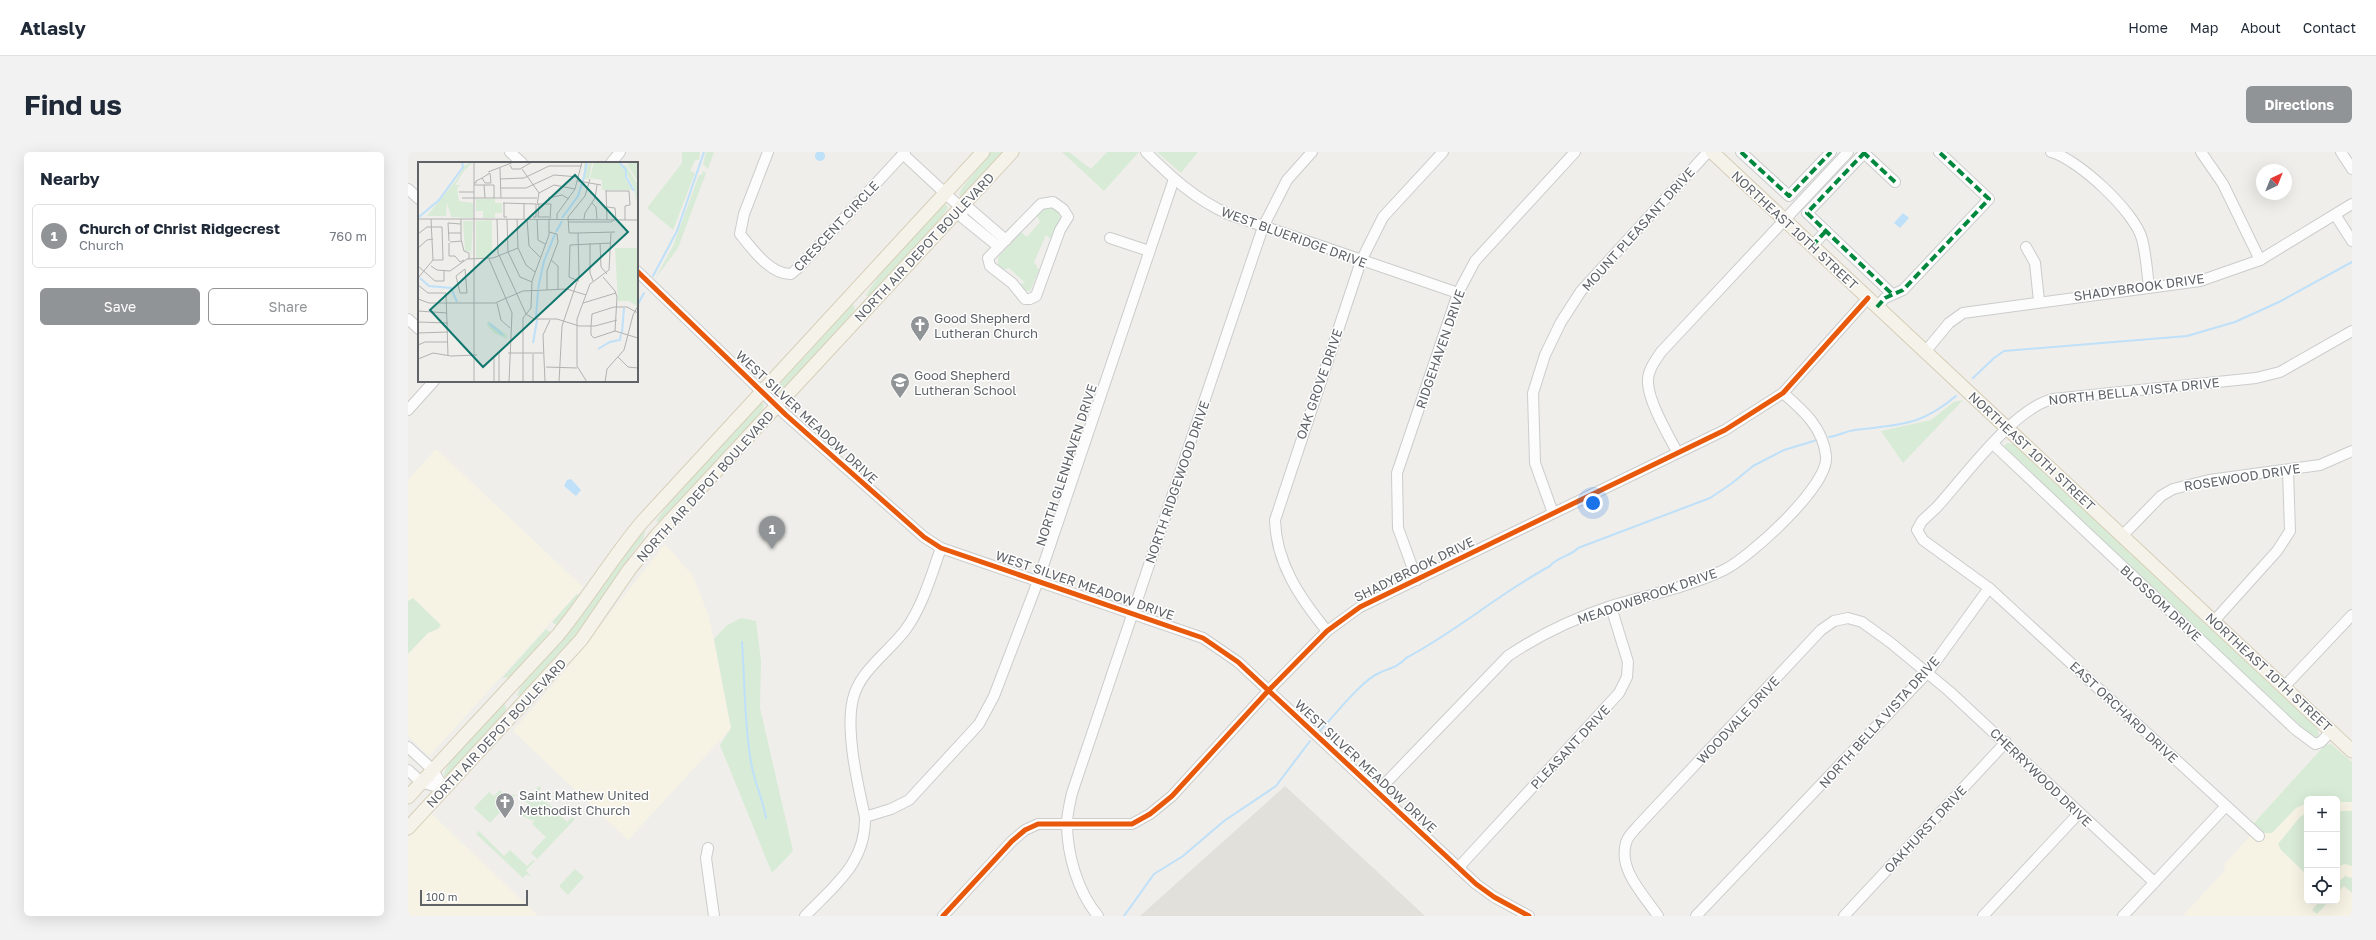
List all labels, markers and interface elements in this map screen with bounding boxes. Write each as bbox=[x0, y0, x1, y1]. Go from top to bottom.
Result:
text: Atlasly bbox=[20, 16, 86, 39]
text: Home bbox=[2128, 19, 2168, 36]
text: Map bbox=[2190, 19, 2218, 36]
text: About bbox=[2240, 19, 2281, 36]
text: Contact bbox=[2303, 19, 2356, 36]
button: Directions bbox=[2246, 86, 2352, 123]
text: Find us bbox=[24, 88, 122, 121]
inset map bbox=[418, 162, 638, 382]
street label: MOUNT PLEASANT DRIVE bbox=[1578, 164, 1698, 294]
north arrow bbox=[2256, 164, 2292, 200]
street label: NORTHEAST 10TH STREET bbox=[1729, 167, 1861, 293]
text: Nearby bbox=[40, 168, 100, 189]
street label: NORTH AIR DEPOT BOULEVARD bbox=[851, 169, 997, 325]
street label: CRESCENT CIRCLE bbox=[790, 177, 882, 275]
street label: WEST BLUERIDGE DRIVE bbox=[1219, 203, 1369, 271]
text: Church of Christ Ridgecrest bbox=[79, 219, 280, 237]
text: 1 bbox=[51, 228, 57, 244]
text: 760 m bbox=[329, 228, 367, 244]
text: Church bbox=[79, 237, 124, 253]
street label: SHADYBROOK DRIVE bbox=[2073, 270, 2205, 304]
street label: RIDGEHAVEN DRIVE bbox=[1412, 287, 1468, 411]
button: Save bbox=[40, 288, 200, 325]
button: Share bbox=[208, 288, 368, 325]
place label: Good Shepherd Lutheran Church bbox=[934, 310, 1038, 341]
church icon: Good Shepherd Lutheran Church bbox=[909, 314, 931, 342]
street label: OAK GROVE DRIVE bbox=[1293, 326, 1346, 442]
street label: WEST SILVER MEADOW DRIVE bbox=[733, 347, 881, 487]
place label: Good Shepherd Lutheran School bbox=[914, 367, 1016, 398]
school or university icon: Good Shepherd Lutheran School bbox=[889, 371, 911, 399]
street label: NORTH BELLA VISTA DRIVE bbox=[2048, 374, 2220, 408]
street label: NORTH GLENHAVEN DRIVE bbox=[1032, 382, 1100, 548]
street label: NORTHEAST 10TH STREET bbox=[1966, 388, 2098, 514]
street label: NORTH RIDGEWOOD DRIVE bbox=[1142, 398, 1212, 566]
street label: NORTH AIR DEPOT BOULEVARD bbox=[633, 407, 777, 565]
street label: ROSEWOOD DRIVE bbox=[2183, 460, 2301, 494]
your location bbox=[1583, 493, 1603, 513]
pin: 1 bbox=[759, 516, 785, 549]
street label: SHADYBROOK DRIVE bbox=[1351, 533, 1477, 605]
street label: WEST SILVER MEADOW DRIVE bbox=[994, 547, 1177, 623]
street label: BLOSSOM DRIVE bbox=[2117, 561, 2205, 645]
street label: MEADOWBROOK DRIVE bbox=[1575, 565, 1719, 627]
street label: NORTHEAST 10TH STREET bbox=[2203, 609, 2335, 735]
street label: NORTH BELLA VISTA DRIVE bbox=[1816, 653, 1942, 791]
street label: NORTH AIR DEPOT BOULEVARD bbox=[423, 655, 569, 811]
street label: EAST ORCHARD DRIVE bbox=[2067, 658, 2181, 766]
street label: WOODVALE DRIVE bbox=[1693, 673, 1783, 767]
street label: WEST SILVER MEADOW DRIVE bbox=[1292, 696, 1440, 836]
street label: PLEASANT DRIVE bbox=[1527, 702, 1613, 792]
street label: CHERRYWOOD DRIVE bbox=[1987, 724, 2095, 830]
street label: OAKHURST DRIVE bbox=[1880, 782, 1970, 876]
place label: Saint Mathew United Methodist Church bbox=[519, 787, 649, 818]
church icon: Saint Mathew United Methodist Church bbox=[494, 791, 516, 819]
map controls bbox=[2304, 796, 2340, 904]
button: + bbox=[2304, 796, 2340, 832]
button: − bbox=[2304, 832, 2340, 868]
button: locate bbox=[2304, 868, 2340, 904]
scale bar bbox=[420, 888, 528, 907]
text: 100 m bbox=[426, 890, 457, 903]

